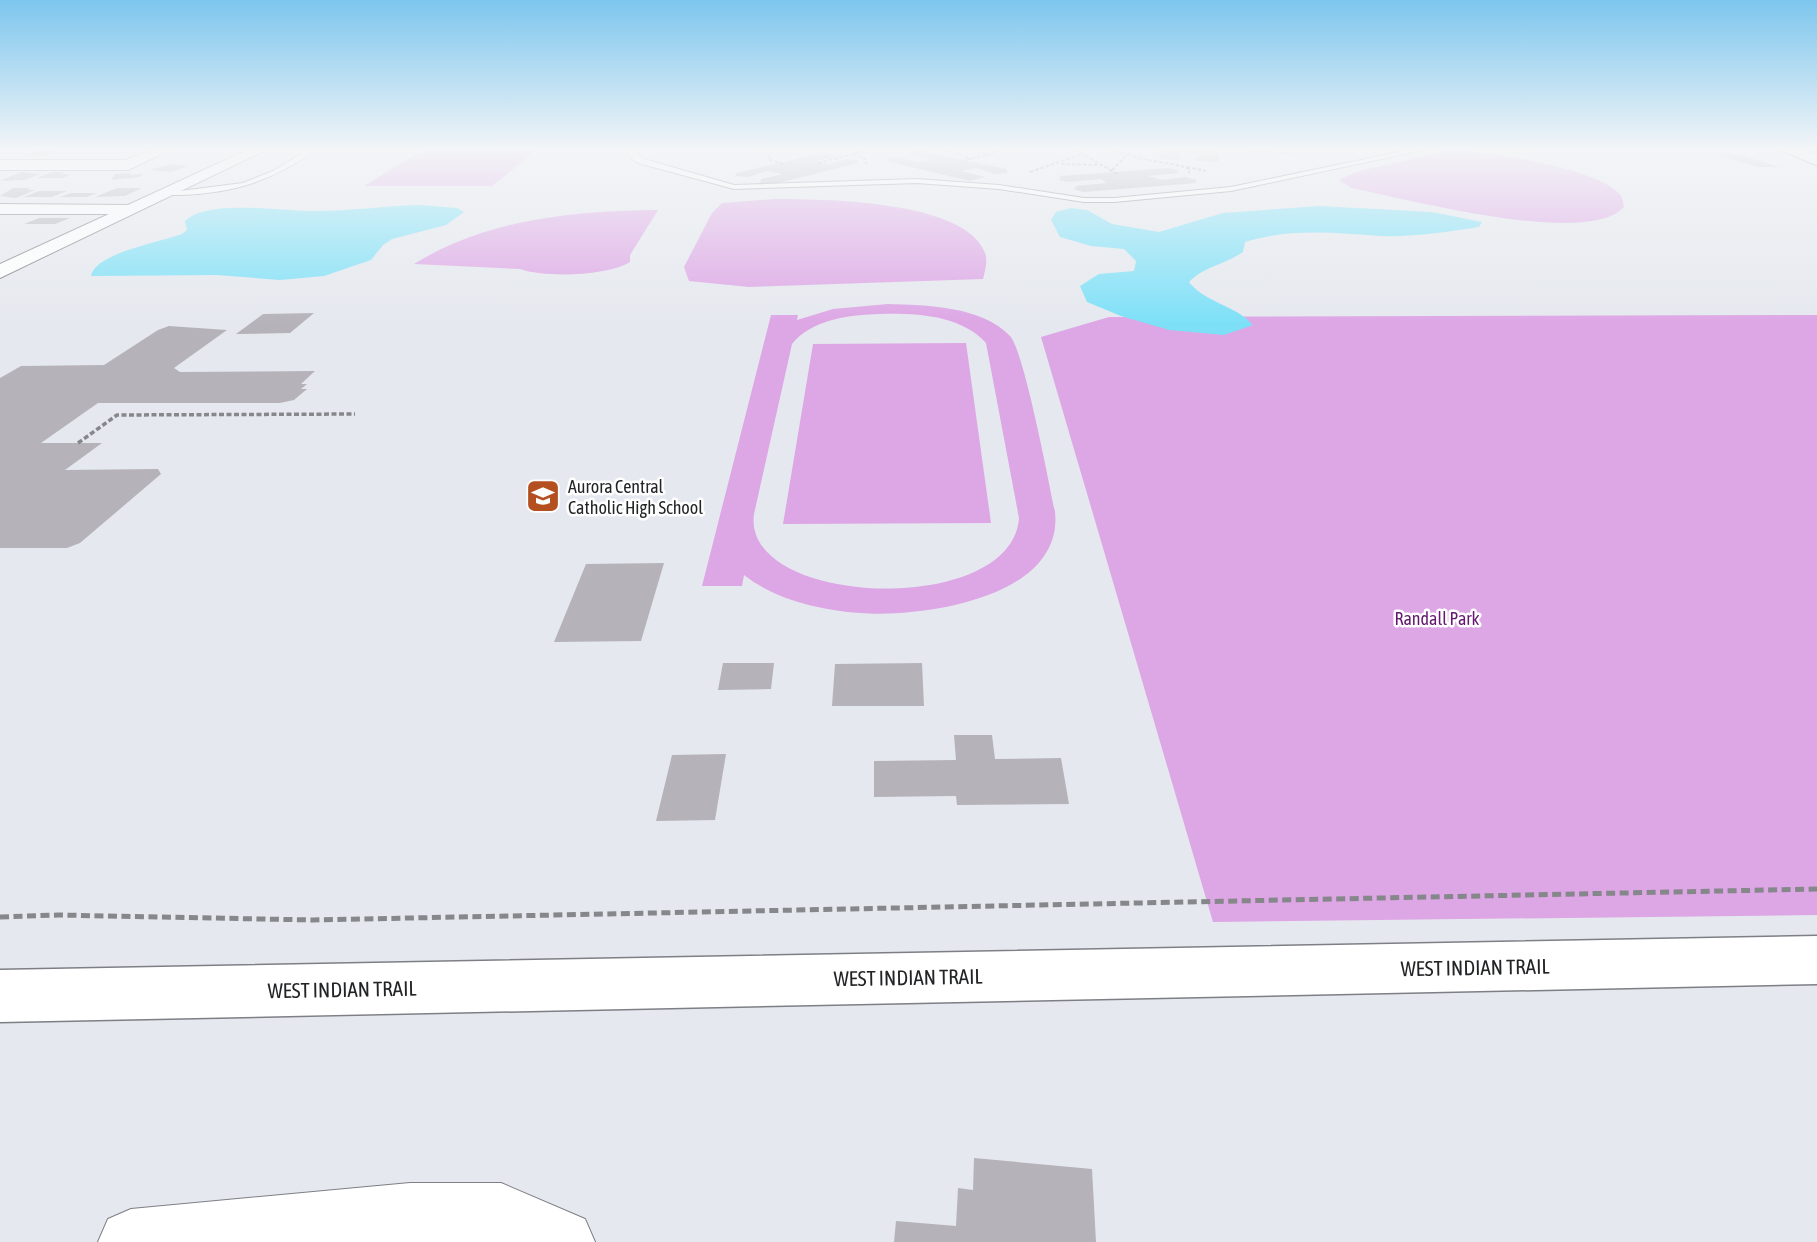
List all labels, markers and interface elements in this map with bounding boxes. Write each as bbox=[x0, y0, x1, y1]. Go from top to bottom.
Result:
place label: Aurora Central Catholic High School bbox=[568, 476, 703, 518]
school or university icon: Aurora Central Catholic High School bbox=[524, 477, 562, 515]
park label: Randall Park bbox=[1394, 608, 1480, 629]
street label: WEST INDIAN TRAIL bbox=[1400, 954, 1550, 980]
street label: WEST INDIAN TRAIL bbox=[833, 964, 983, 990]
street label: WEST INDIAN TRAIL bbox=[267, 976, 417, 1002]

